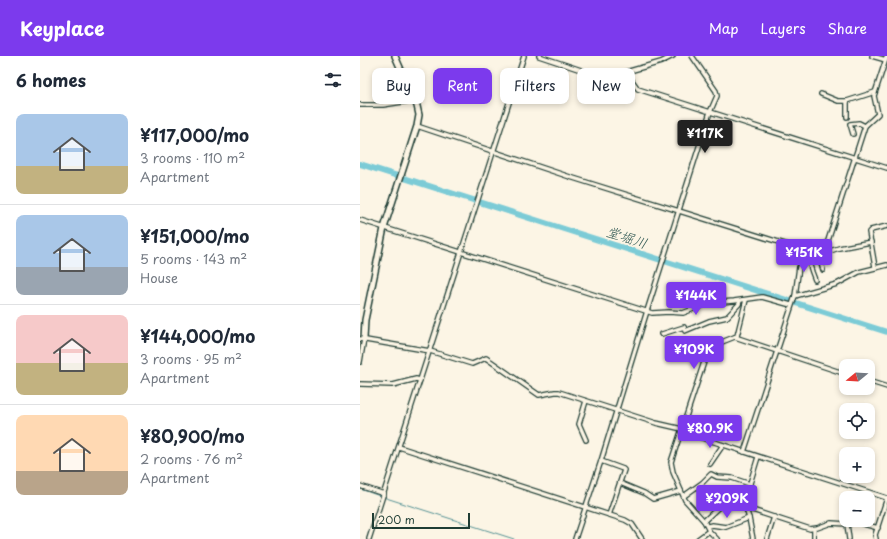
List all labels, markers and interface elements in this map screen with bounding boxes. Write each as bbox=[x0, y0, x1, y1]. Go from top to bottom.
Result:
text: Keyplace bbox=[20, 14, 105, 42]
text: Map bbox=[709, 18, 739, 39]
text: Layers bbox=[761, 18, 806, 39]
text: Share bbox=[828, 18, 867, 39]
text: 6 homes bbox=[16, 67, 86, 93]
chip: Buy bbox=[372, 68, 425, 104]
chip: Rent bbox=[433, 68, 492, 104]
chip: Filters bbox=[500, 68, 569, 104]
chip: New bbox=[577, 68, 635, 104]
icon: filters bbox=[322, 69, 344, 91]
pin: ¥117K bbox=[677, 120, 733, 154]
text: ¥117,000/mo bbox=[140, 122, 249, 148]
text: ¥117K bbox=[686, 123, 724, 142]
icon: home bbox=[48, 130, 96, 178]
text: 3 rooms · 110 m² bbox=[140, 148, 245, 167]
text: Apartment bbox=[140, 167, 209, 186]
water label: 堂堀川 bbox=[604, 221, 650, 253]
text: ¥151,000/mo bbox=[140, 223, 249, 249]
icon: home bbox=[48, 231, 96, 279]
pin: ¥151K bbox=[776, 239, 832, 273]
text: ¥151K bbox=[785, 242, 823, 261]
text: 5 rooms · 143 m² bbox=[140, 249, 247, 268]
text: House bbox=[140, 268, 178, 287]
pin: ¥144K bbox=[668, 282, 724, 316]
text: ¥144K bbox=[675, 285, 717, 304]
text: ¥144,000/mo bbox=[140, 323, 255, 349]
icon: home bbox=[48, 331, 96, 379]
pin: ¥109K bbox=[666, 336, 722, 370]
text: ¥109K bbox=[674, 339, 714, 358]
text: 3 rooms · 95 m² bbox=[140, 349, 242, 368]
north arrow bbox=[839, 359, 875, 395]
map controls bbox=[839, 359, 875, 527]
text: Apartment bbox=[140, 368, 209, 387]
button: locate bbox=[839, 403, 875, 439]
pin: ¥80.9K bbox=[677, 415, 743, 449]
text: ¥80.9K bbox=[687, 418, 733, 437]
text: ¥80,900/mo bbox=[140, 423, 244, 449]
icon: home bbox=[48, 431, 96, 479]
button: + bbox=[839, 447, 875, 483]
text: 2 rooms · 76 m² bbox=[140, 449, 243, 468]
text: Apartment bbox=[140, 468, 209, 487]
pin: ¥209K bbox=[699, 485, 755, 519]
text: ¥209K bbox=[705, 488, 749, 507]
button: − bbox=[839, 491, 875, 527]
scale bar bbox=[372, 511, 470, 530]
text: 200 m bbox=[378, 511, 415, 528]

